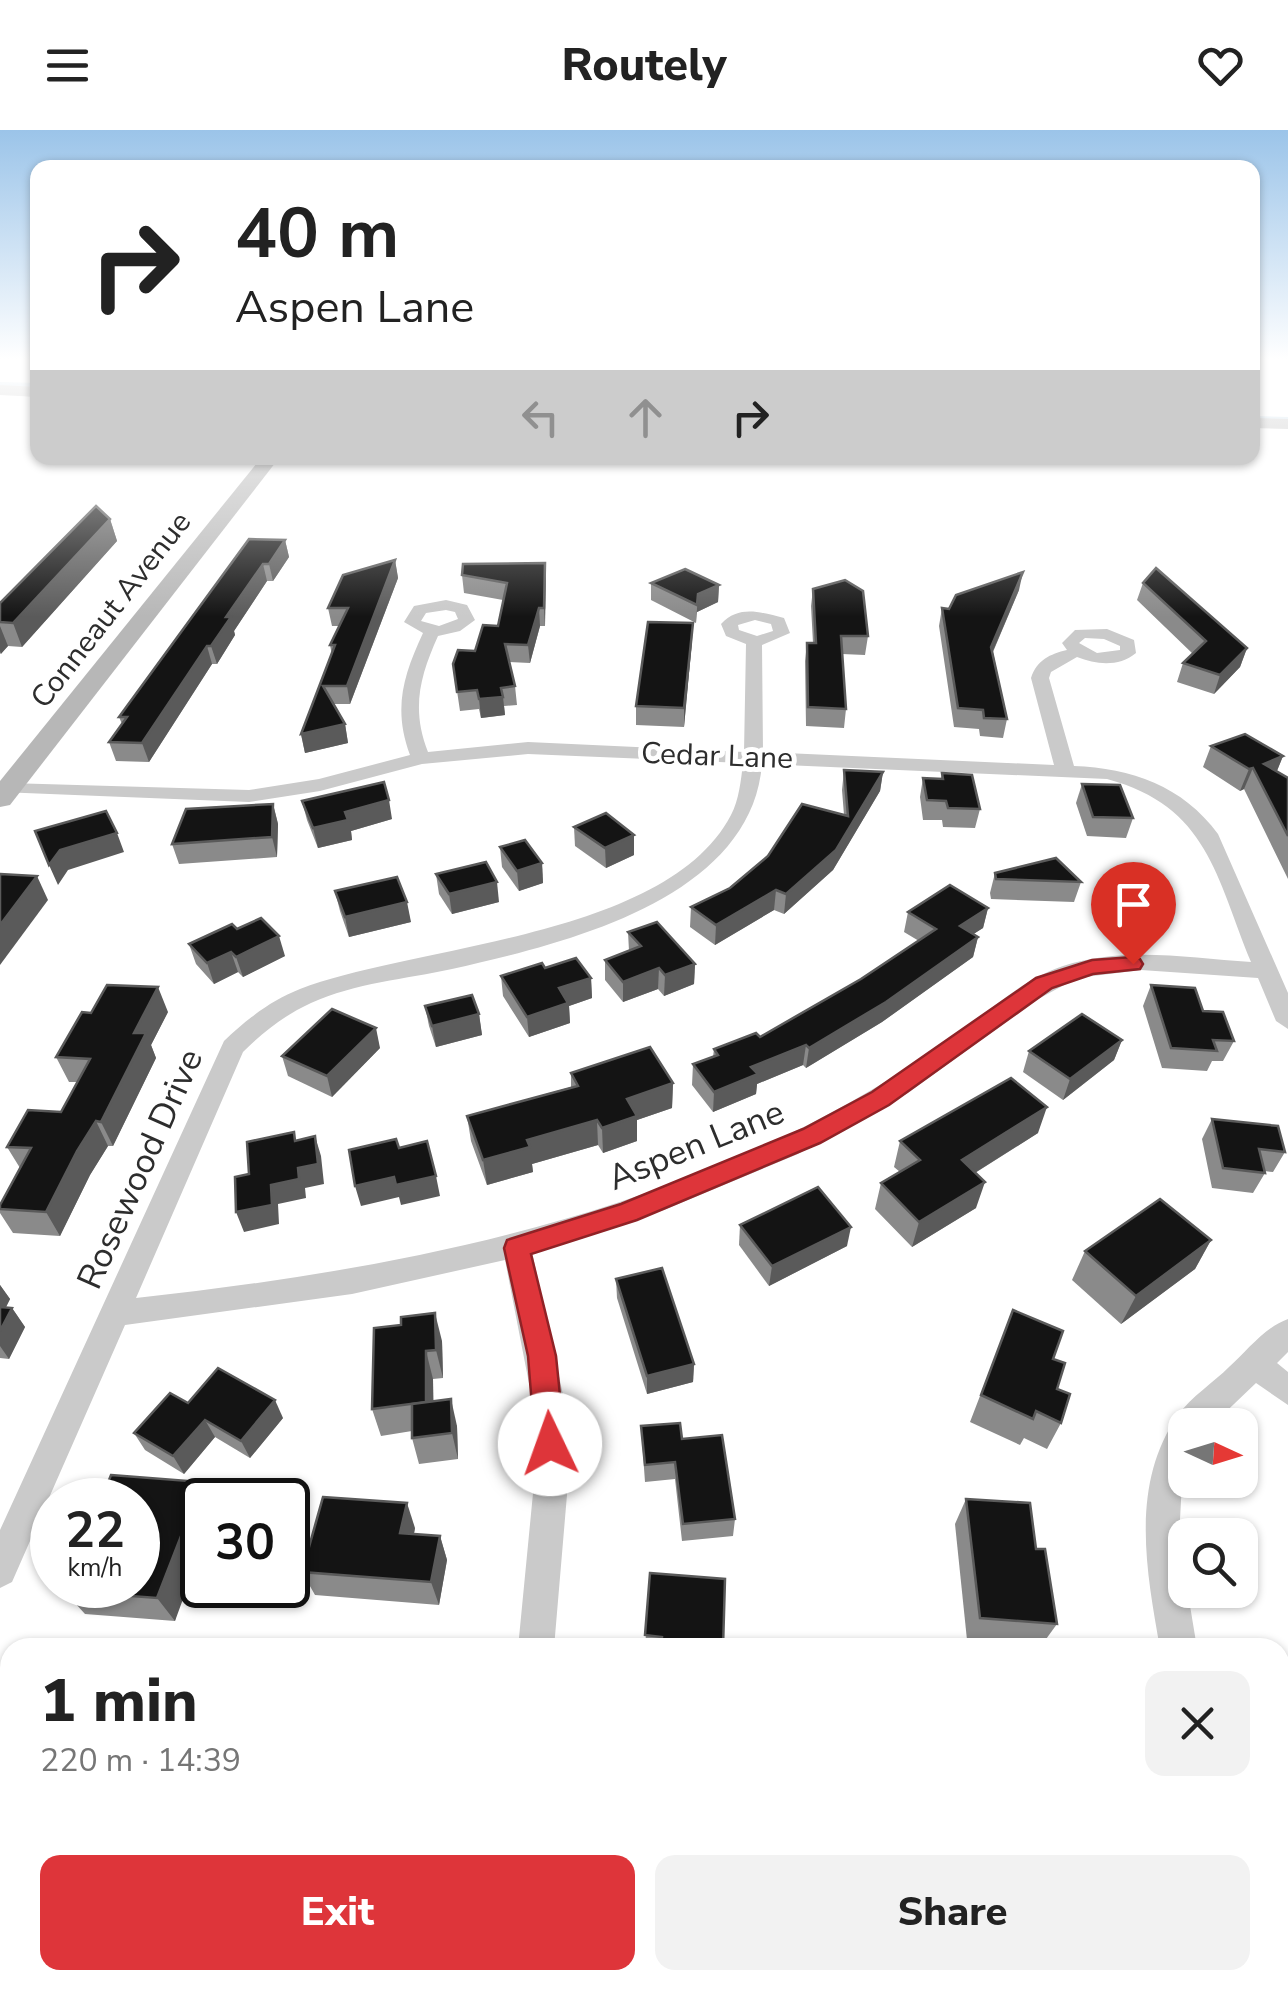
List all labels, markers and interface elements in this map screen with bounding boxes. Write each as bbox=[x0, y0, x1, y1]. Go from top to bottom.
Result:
text: Routely bbox=[562, 35, 726, 96]
icon: menu bbox=[40, 38, 95, 93]
icon: heart bbox=[1193, 38, 1248, 93]
text: 40 m bbox=[235, 186, 399, 282]
icon: right bbox=[70, 200, 200, 330]
text: Aspen Lane bbox=[235, 277, 474, 338]
icon: left bbox=[513, 390, 568, 445]
icon: ahead bbox=[618, 390, 673, 445]
icon: right bbox=[723, 390, 778, 445]
street label: Conneaut Avenue bbox=[21, 503, 201, 717]
street label: Cedar Lane bbox=[640, 733, 794, 779]
pin bbox=[1091, 862, 1176, 965]
icon: arrive bbox=[1106, 877, 1161, 932]
street label: Rosewood Drive bbox=[66, 1041, 214, 1297]
street label: Aspen Lane bbox=[601, 1088, 791, 1202]
position arrow bbox=[498, 1392, 602, 1496]
north arrow bbox=[1168, 1408, 1258, 1498]
map controls bbox=[1168, 1408, 1258, 1608]
speed limit sign: 30 bbox=[180, 1478, 310, 1608]
text: 22 bbox=[65, 1496, 125, 1565]
button: search bbox=[1168, 1518, 1258, 1608]
text: km/h bbox=[67, 1551, 123, 1585]
text: 1 min bbox=[40, 1660, 198, 1742]
button: close bbox=[1145, 1671, 1250, 1776]
text: 220 m · 14:39 bbox=[40, 1739, 241, 1782]
button: Exit bbox=[40, 1855, 635, 1970]
button: Share bbox=[655, 1855, 1250, 1970]

